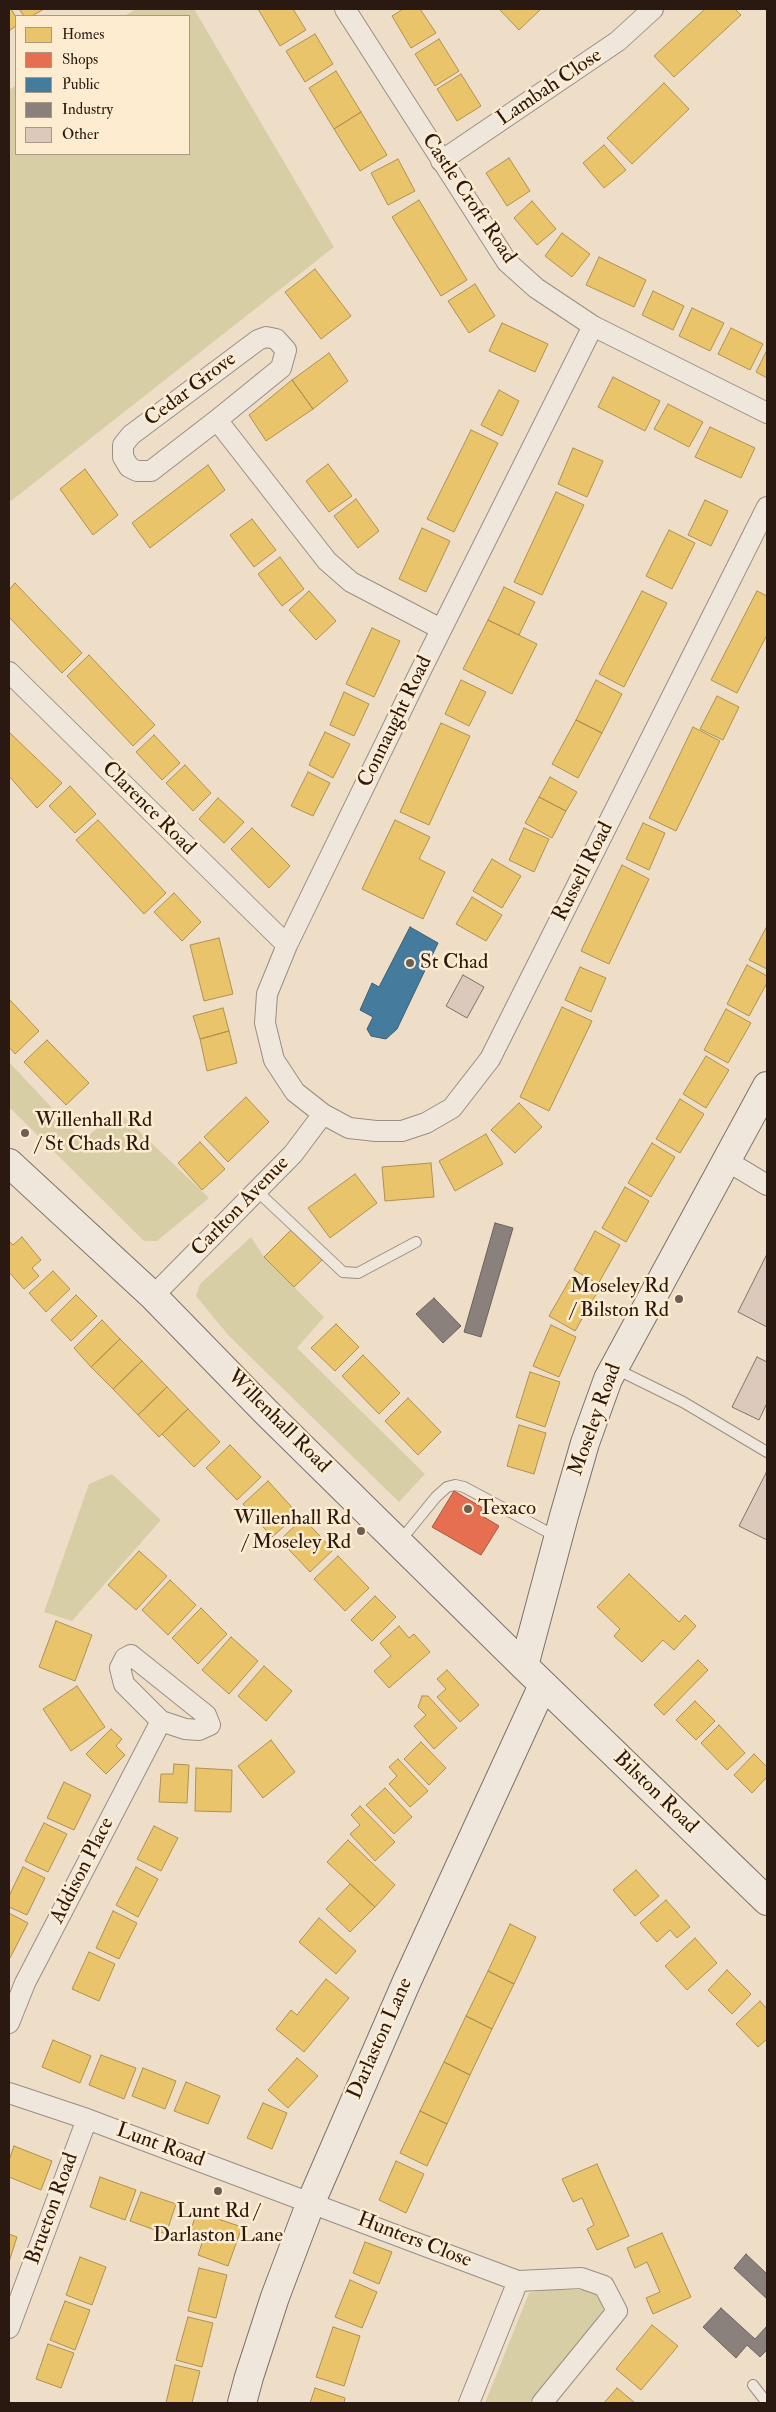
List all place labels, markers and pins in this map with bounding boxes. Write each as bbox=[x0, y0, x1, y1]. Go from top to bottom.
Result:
place label: St Chad bbox=[420, 950, 488, 976]
marker: St Chad bbox=[404, 957, 416, 969]
place label: Willenhall Rd / St Chads Rd bbox=[35, 1108, 152, 1158]
marker: Willenhall Rd / St Chads Rd bbox=[19, 1127, 31, 1139]
place label: Moseley Rd / Bilston Rd bbox=[570, 1274, 669, 1324]
marker: Moseley Rd / Bilston Rd bbox=[673, 1293, 685, 1305]
place label: Texaco bbox=[478, 1496, 536, 1522]
marker: Texaco bbox=[462, 1503, 474, 1515]
place label: Willenhall Rd / Moseley Rd bbox=[234, 1506, 351, 1556]
marker: Willenhall Rd / Moseley Rd bbox=[355, 1525, 367, 1537]
marker: Lunt Rd / Darlaston Lane bbox=[212, 2185, 224, 2197]
place label: Lunt Rd / Darlaston Lane bbox=[153, 2199, 283, 2249]

